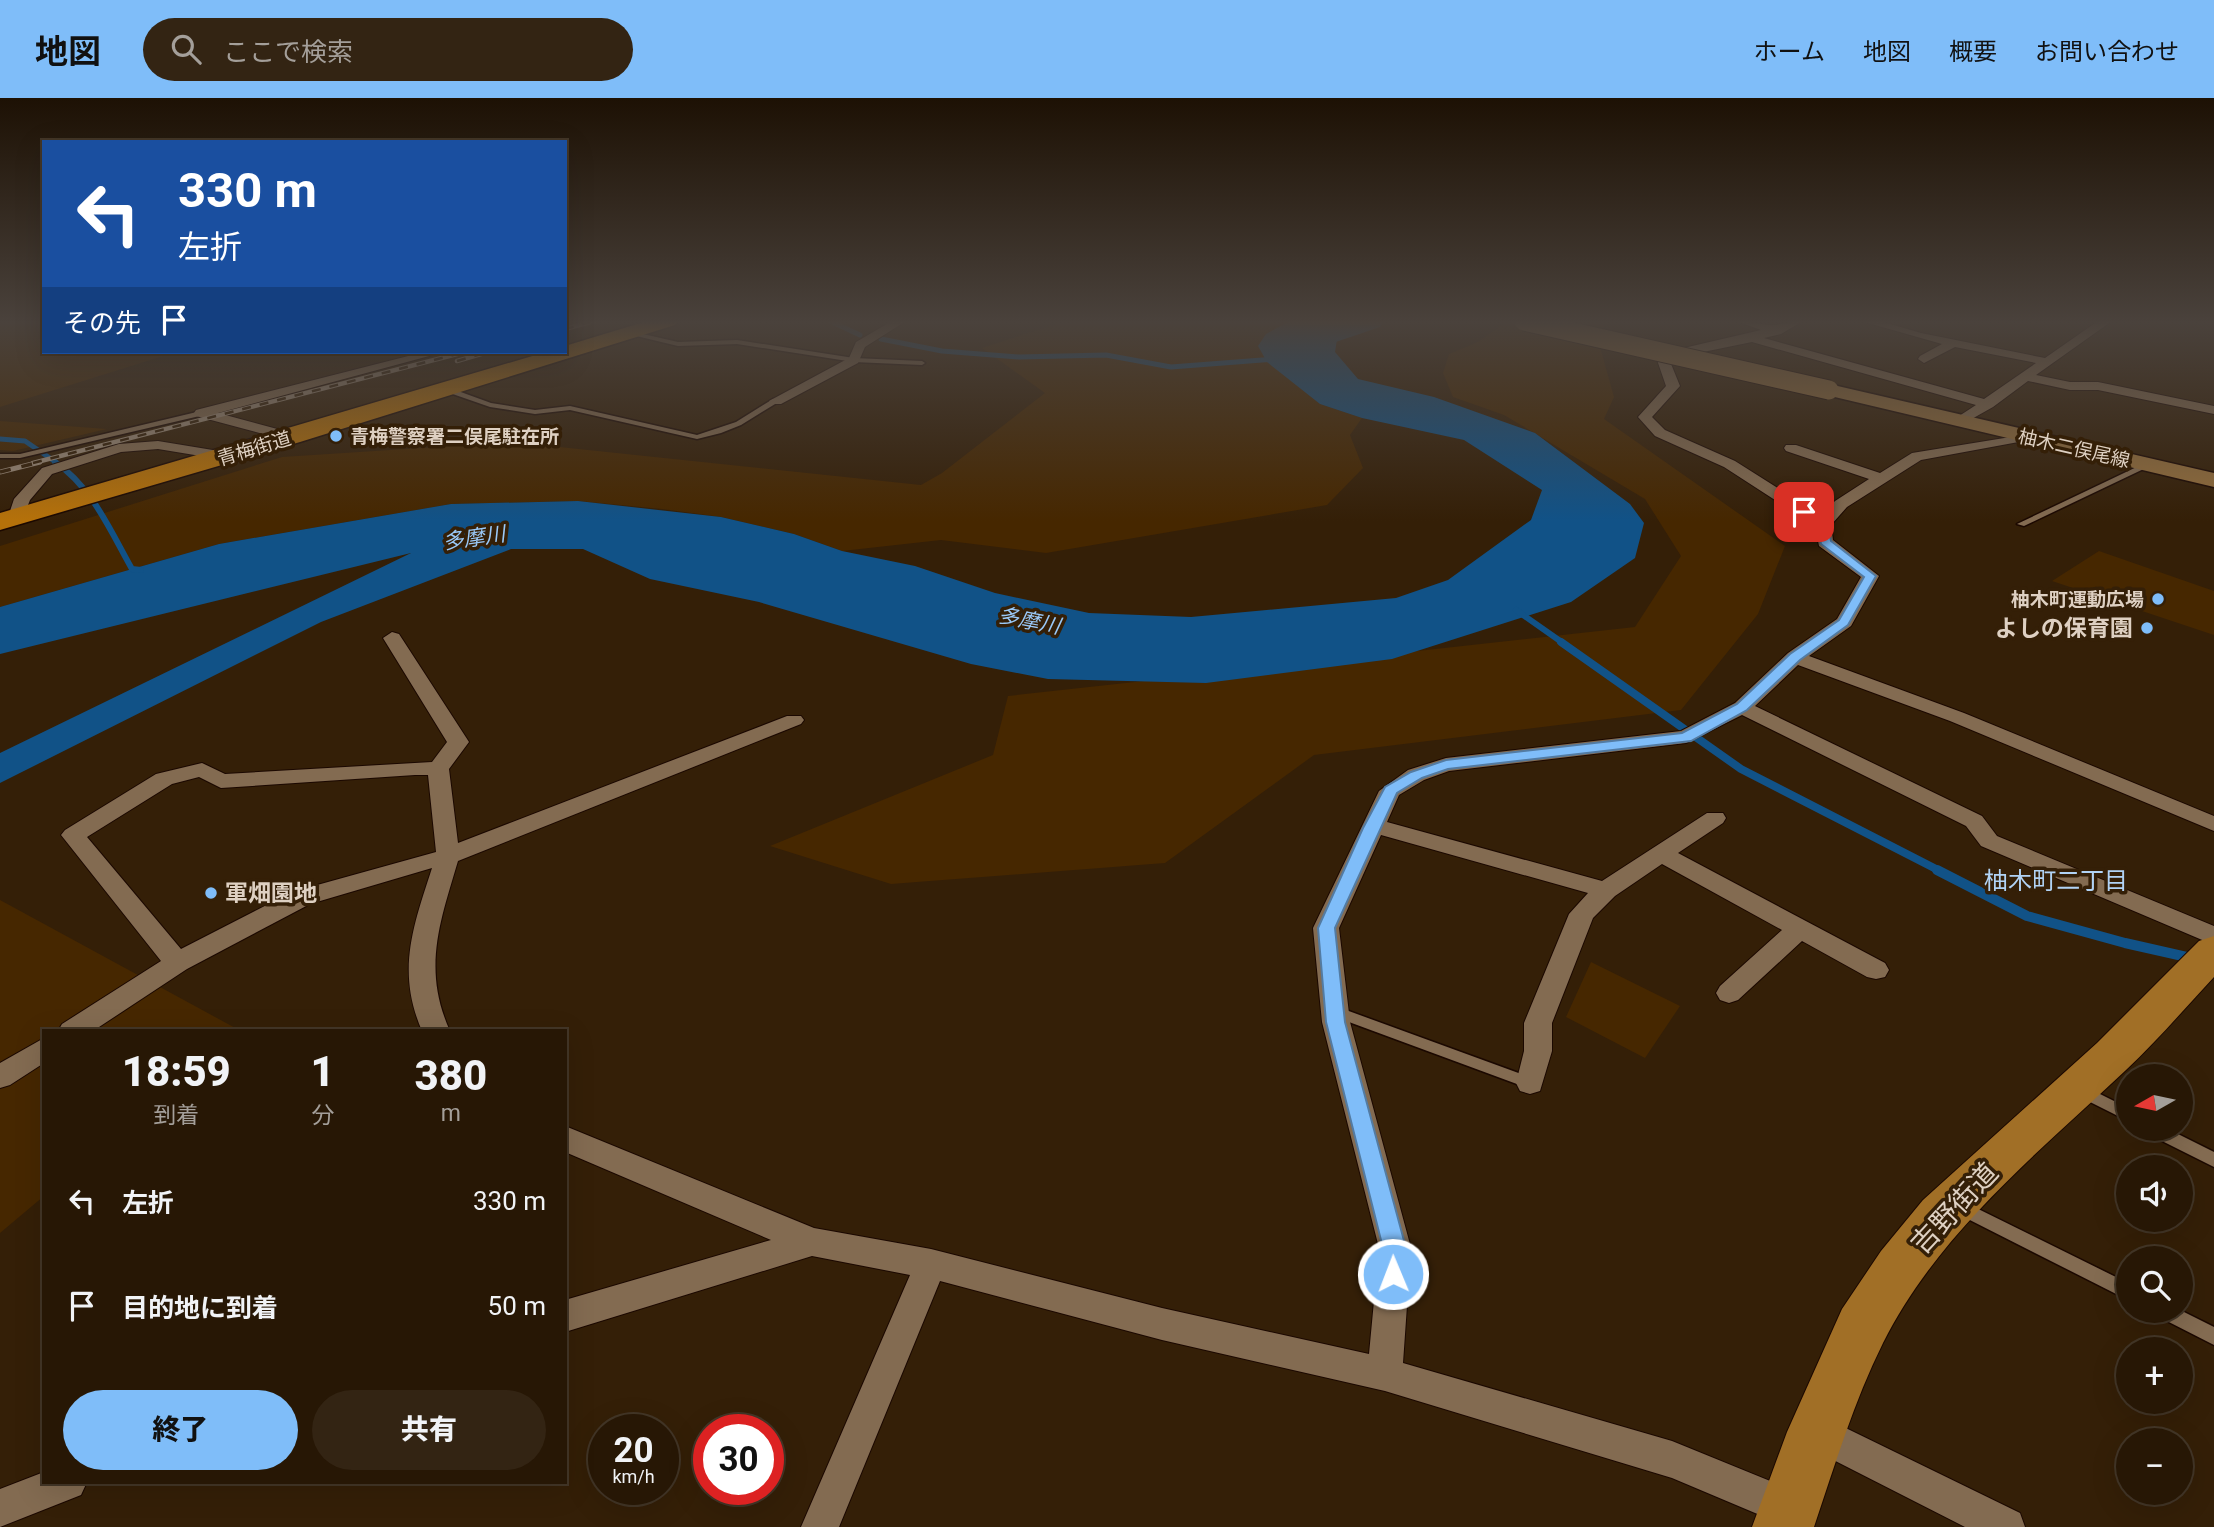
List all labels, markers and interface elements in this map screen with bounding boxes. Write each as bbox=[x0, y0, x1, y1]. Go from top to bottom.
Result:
search box bbox=[143, 18, 633, 81]
icon: search bbox=[167, 30, 205, 68]
text: 地図 bbox=[35, 32, 101, 71]
text: ここで検索 bbox=[223, 37, 353, 67]
text: ホーム bbox=[1754, 38, 1825, 66]
text: 地図 bbox=[1863, 38, 1911, 66]
text: 概要 bbox=[1949, 38, 1997, 66]
text: お問い合わせ bbox=[2035, 38, 2179, 66]
text: 330 m bbox=[178, 162, 317, 219]
icon: left bbox=[63, 168, 154, 259]
text: 左折 bbox=[178, 228, 242, 266]
icon: arrive bbox=[155, 301, 193, 339]
text: その先 bbox=[63, 308, 141, 338]
street label: 柚木二俣尾線 bbox=[2016, 424, 2132, 473]
place label: 青梅警察署二俣尾駐在所 bbox=[350, 425, 559, 448]
street label: 青梅街道 bbox=[214, 426, 294, 471]
marker: 青梅警察署二俣尾駐在所 bbox=[328, 428, 344, 444]
pin bbox=[1774, 482, 1834, 542]
icon: arrive bbox=[1785, 493, 1823, 531]
water label: 多摩川 bbox=[441, 521, 509, 554]
place label: 柚木町運動広場 bbox=[2011, 588, 2144, 611]
marker: 柚木町運動広場 bbox=[2150, 591, 2166, 607]
water label: 多摩川 bbox=[996, 603, 1064, 639]
place label: よしの保育園 bbox=[1995, 615, 2133, 642]
marker: よしの保育園 bbox=[2139, 620, 2155, 636]
district label: 柚木町二丁目 bbox=[1984, 867, 2128, 895]
place label: 軍畑園地 bbox=[225, 880, 317, 907]
marker: 軍畑園地 bbox=[203, 885, 219, 901]
text: 18:59 bbox=[122, 1047, 231, 1096]
text: 1 bbox=[311, 1047, 335, 1096]
text: 380 bbox=[415, 1051, 487, 1100]
north arrow bbox=[2116, 1064, 2193, 1141]
map controls bbox=[2116, 1064, 2193, 1505]
text: m bbox=[441, 1100, 461, 1127]
text: 到着 bbox=[153, 1102, 199, 1129]
text: 分 bbox=[311, 1102, 334, 1129]
button: sound bbox=[2116, 1155, 2193, 1232]
street label: 吉野街道 bbox=[1904, 1156, 2005, 1261]
icon: left bbox=[63, 1182, 101, 1220]
text: 330 m bbox=[473, 1186, 546, 1216]
text: 左折 bbox=[122, 1188, 174, 1218]
position arrow bbox=[1356, 1237, 1430, 1311]
button: search bbox=[2116, 1246, 2193, 1323]
icon: arrive bbox=[63, 1287, 101, 1325]
text: 50 m bbox=[488, 1291, 546, 1321]
text: 目的地に到着 bbox=[122, 1293, 278, 1323]
button: + bbox=[2116, 1337, 2193, 1414]
button: 終了 bbox=[63, 1390, 298, 1470]
button: 共有 bbox=[312, 1390, 546, 1470]
speed limit sign: 30 bbox=[693, 1414, 784, 1505]
button: − bbox=[2116, 1428, 2193, 1505]
text: 20 bbox=[613, 1430, 654, 1471]
text: km/h bbox=[612, 1466, 655, 1487]

